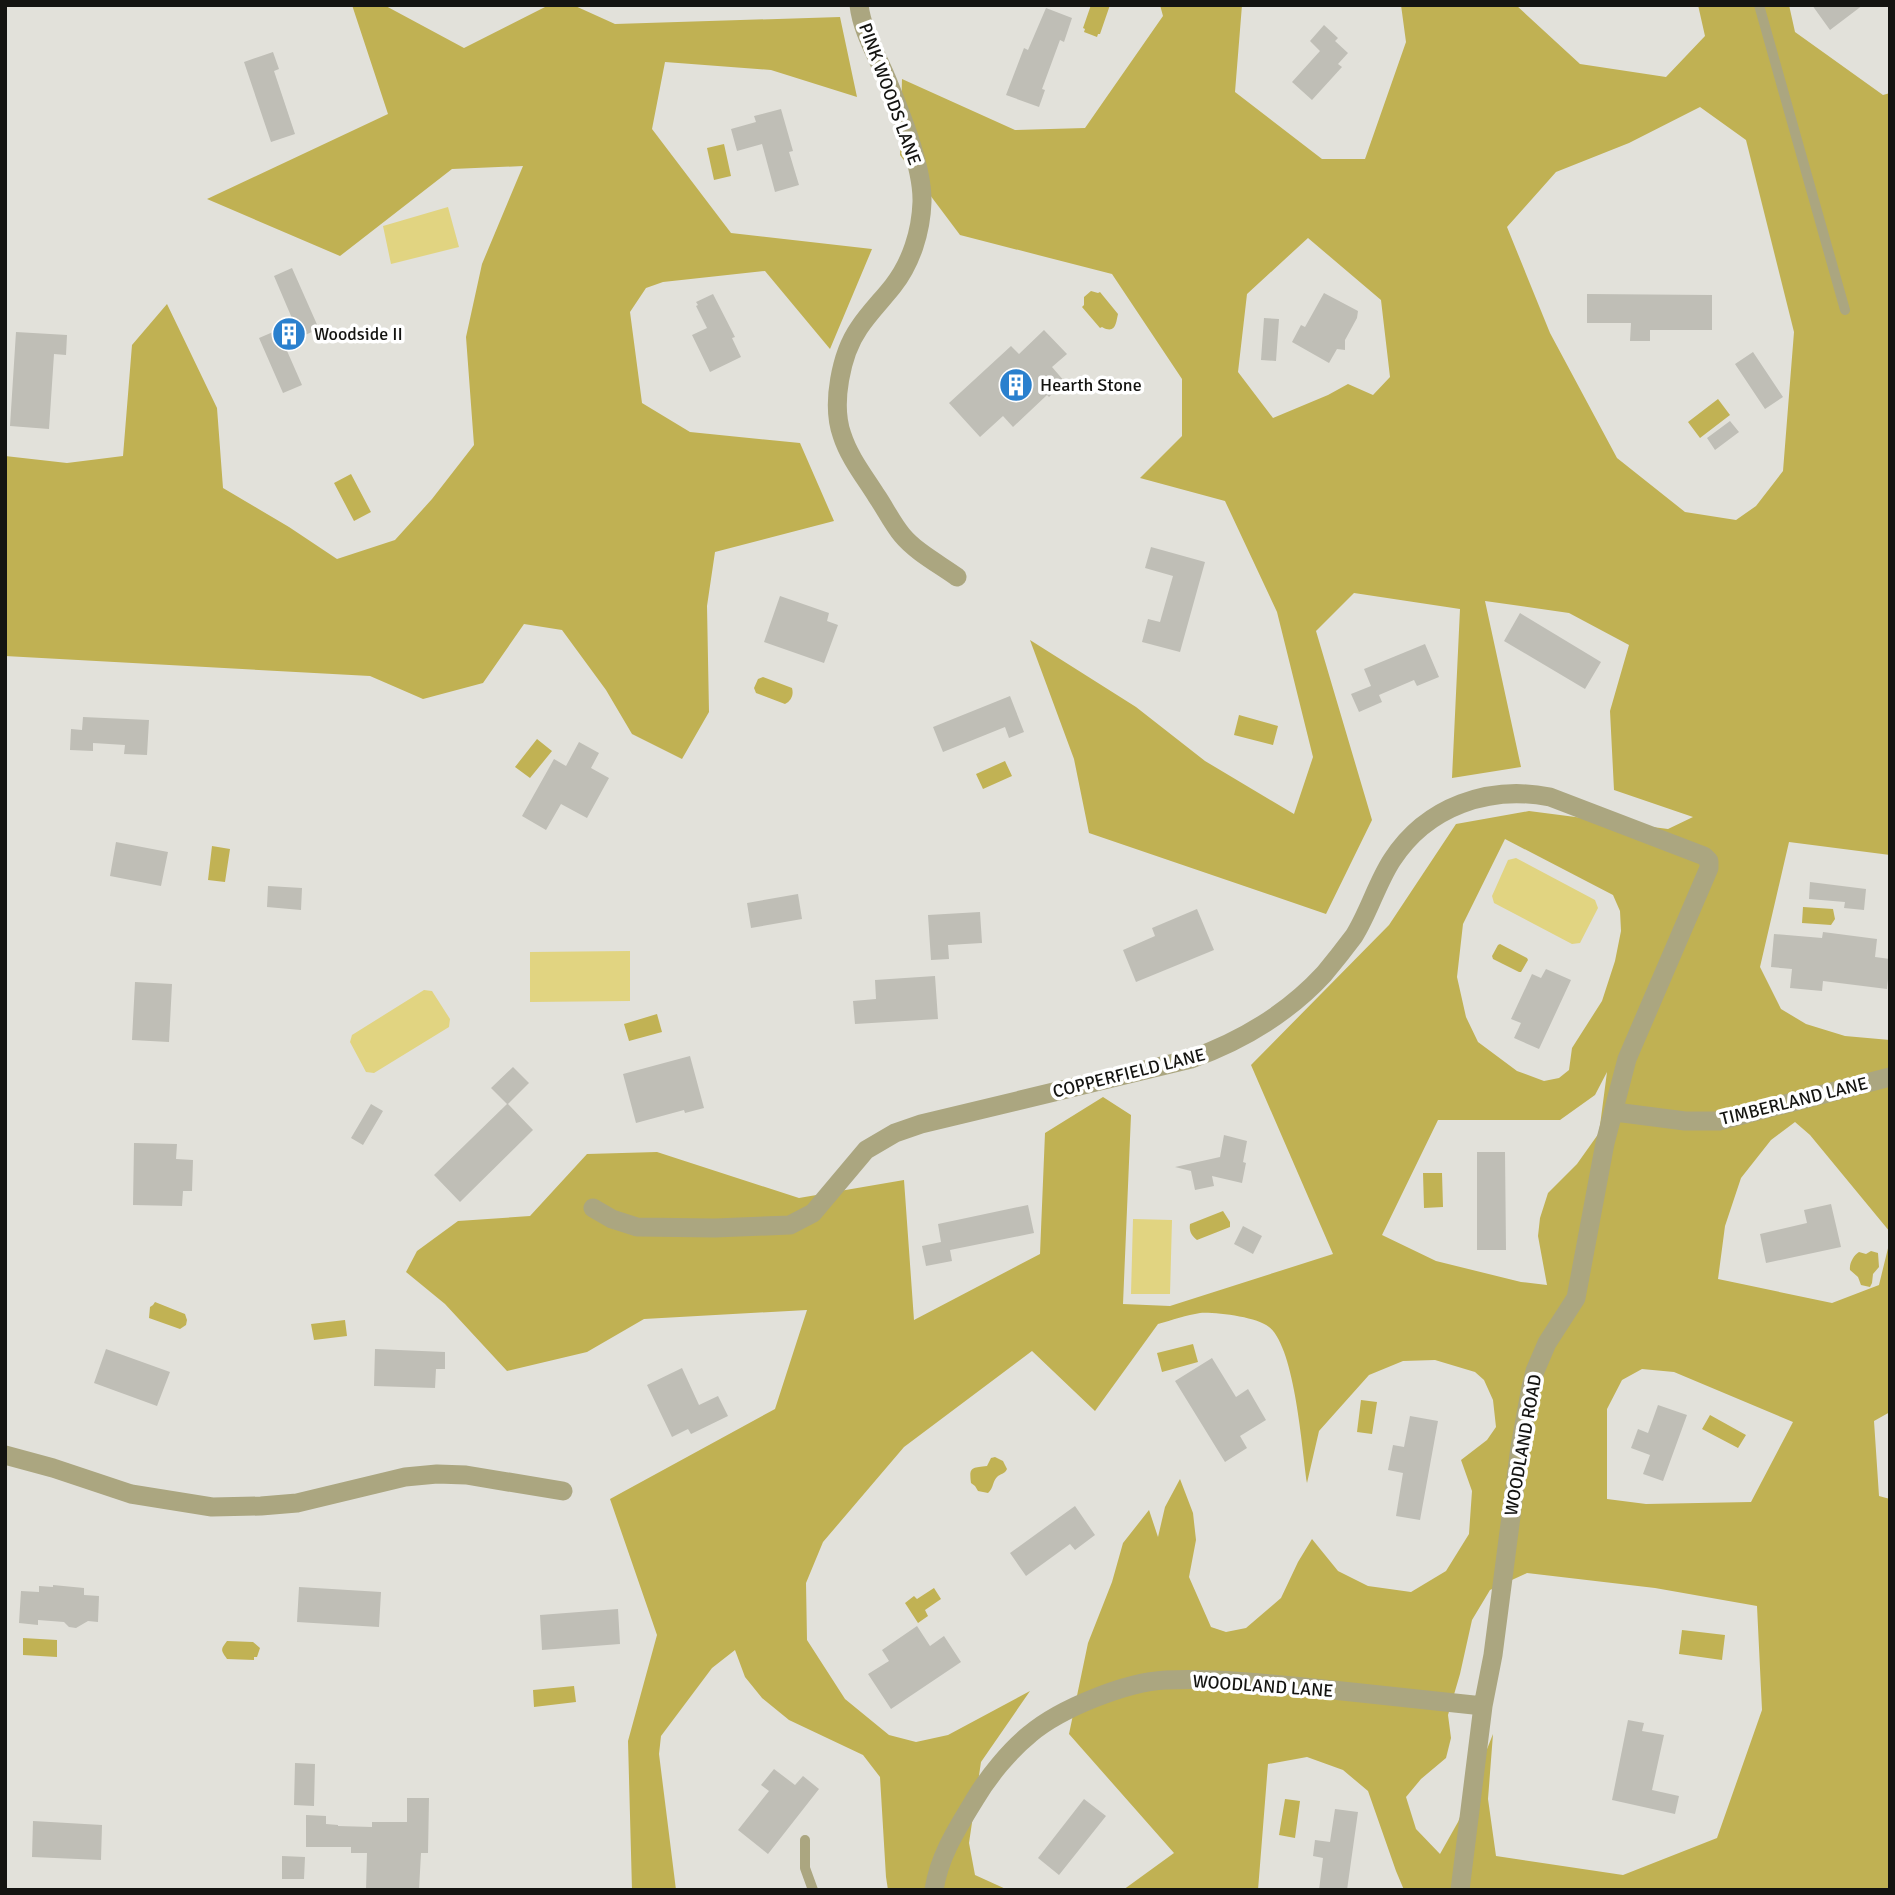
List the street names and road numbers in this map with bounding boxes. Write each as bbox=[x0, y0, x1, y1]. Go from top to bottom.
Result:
street label: PINK WOODS LANE bbox=[854, 20, 926, 168]
street label: COPPERFIELD LANE bbox=[1050, 1043, 1208, 1103]
street label: TIMBERLAND LANE bbox=[1718, 1072, 1870, 1130]
street label: WOODLAND ROAD bbox=[1500, 1372, 1546, 1518]
street label: WOODLAND LANE bbox=[1192, 1670, 1334, 1702]

